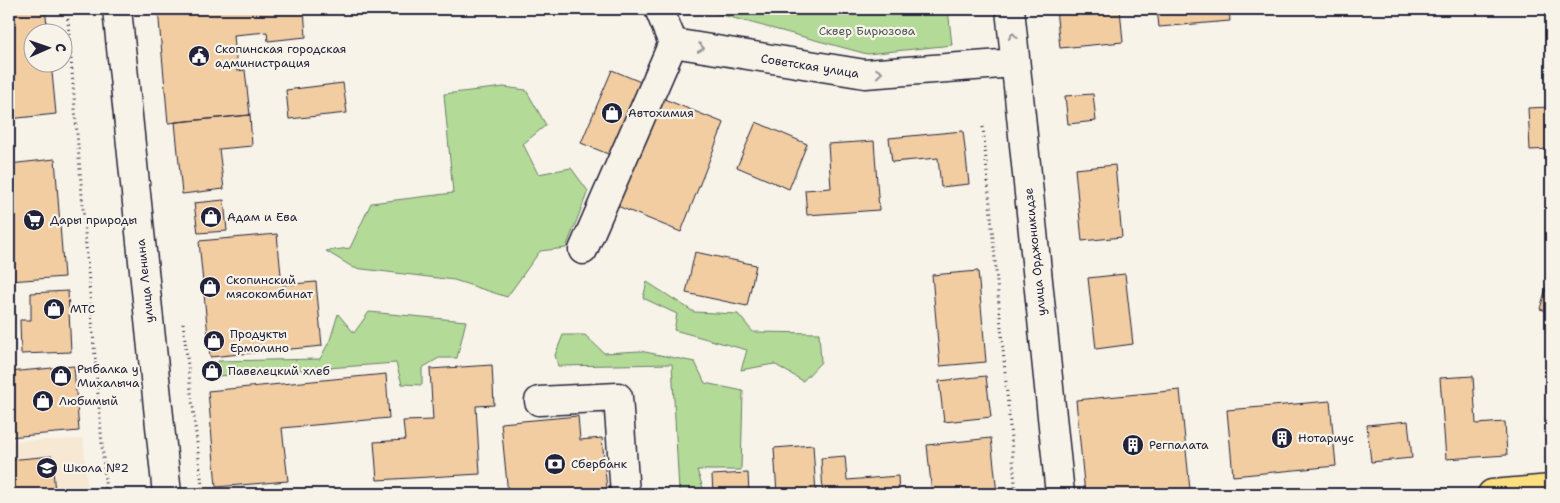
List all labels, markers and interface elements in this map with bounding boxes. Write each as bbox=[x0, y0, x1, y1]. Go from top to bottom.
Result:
north arrow bbox=[22, 22, 72, 72]
park label: Сквер Бирюзова bbox=[819, 23, 916, 39]
one-way arrow bbox=[1007, 32, 1018, 40]
place label: Скопинская городская администрация bbox=[215, 41, 346, 71]
one-way arrow bbox=[698, 42, 706, 53]
text: С bbox=[52, 43, 70, 52]
public building icon: Скопинская городская администрация bbox=[187, 44, 211, 68]
street label: Советская улица bbox=[760, 50, 861, 82]
one-way arrow bbox=[876, 68, 884, 79]
shop icon: Автохимия bbox=[600, 101, 624, 125]
place label: Автохимия bbox=[628, 105, 694, 121]
street label: улица Орджоникидзе bbox=[1020, 187, 1050, 317]
shop icon: Адам и Ева bbox=[199, 205, 223, 229]
supermarket icon: Дары природы bbox=[22, 208, 46, 232]
place label: Адам и Ева bbox=[227, 209, 298, 225]
place label: Дары природы bbox=[50, 212, 137, 228]
street label: улица Ленина bbox=[133, 238, 157, 324]
place label: Скопинский мясокомбинат bbox=[226, 272, 314, 302]
shop icon: Скопинский мясокомбинат bbox=[198, 275, 222, 299]
shop icon: МТС bbox=[42, 297, 66, 321]
place label: МТС bbox=[70, 301, 95, 317]
place label: Продукты Ермолино bbox=[230, 326, 289, 356]
shop icon: Продукты Ермолино bbox=[202, 329, 226, 353]
shop icon: Павелецкий хлеб bbox=[200, 359, 224, 383]
place label: Рыбалка у Михалыча bbox=[77, 361, 140, 391]
place label: Павелецкий хлеб bbox=[228, 363, 330, 379]
shop icon: Рыбалка у Михалыча bbox=[49, 364, 73, 388]
shop icon: Любимый bbox=[31, 389, 55, 413]
place label: Любимый bbox=[59, 393, 118, 409]
building icon: Нотариус bbox=[1270, 426, 1294, 450]
place label: Нотариус bbox=[1298, 430, 1354, 446]
building icon: Регпалата bbox=[1121, 433, 1145, 457]
place label: Регпалата bbox=[1149, 437, 1209, 453]
bank icon: Сбербанк bbox=[543, 452, 567, 476]
school or university icon: Школа №2 bbox=[35, 456, 59, 480]
place label: Сбербанк bbox=[571, 456, 628, 472]
place label: Школа №2 bbox=[63, 460, 129, 476]

